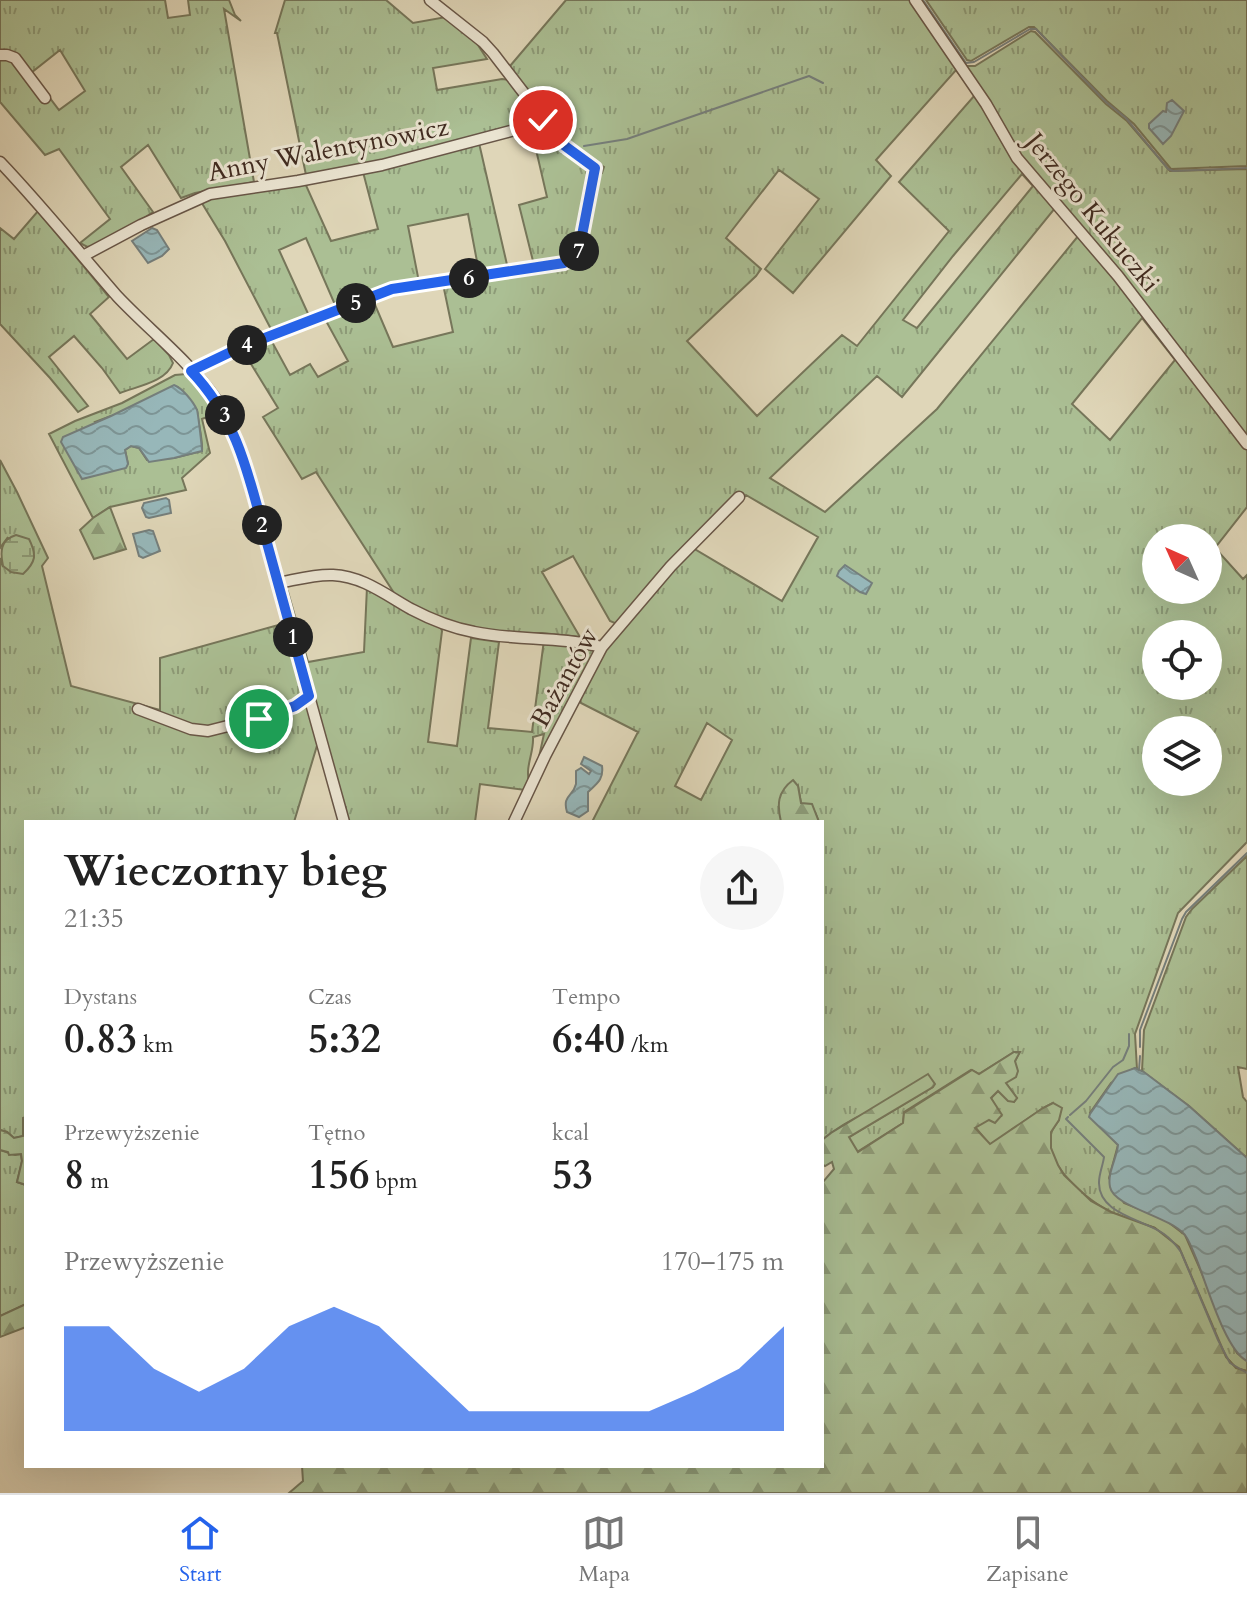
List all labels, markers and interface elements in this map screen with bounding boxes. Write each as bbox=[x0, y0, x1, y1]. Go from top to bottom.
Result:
pin bbox=[509, 86, 577, 154]
icon: check bbox=[521, 98, 565, 142]
street label: Anny Walentynowicz bbox=[205, 109, 452, 190]
street label: Jerzego Kukuczki bbox=[1015, 122, 1168, 299]
pin: 7 bbox=[559, 231, 599, 271]
text: 7 bbox=[573, 236, 585, 266]
pin: 6 bbox=[449, 258, 489, 298]
text: 6 bbox=[463, 263, 475, 293]
pin: 5 bbox=[336, 283, 376, 323]
text: 5 bbox=[350, 288, 362, 318]
pin: 4 bbox=[227, 325, 267, 365]
text: 4 bbox=[241, 330, 253, 360]
pin: 3 bbox=[205, 395, 245, 435]
text: 3 bbox=[219, 400, 231, 430]
pin: 2 bbox=[242, 505, 282, 545]
text: 2 bbox=[256, 510, 268, 540]
north arrow bbox=[1142, 524, 1222, 604]
map controls bbox=[1142, 524, 1222, 796]
pin: 1 bbox=[273, 617, 313, 657]
button: locate bbox=[1142, 620, 1222, 700]
street label: Bażantów bbox=[523, 621, 606, 734]
text: 1 bbox=[287, 622, 299, 652]
pin bbox=[225, 685, 293, 753]
icon: arrive bbox=[237, 697, 281, 741]
button: layers bbox=[1142, 716, 1222, 796]
text: Wieczorny bieg bbox=[64, 841, 387, 901]
button: share bbox=[700, 846, 784, 930]
text: 21:35 bbox=[64, 901, 124, 936]
text: Dystans bbox=[64, 982, 137, 1012]
text: Czas bbox=[308, 982, 352, 1012]
text: Tempo bbox=[552, 982, 620, 1012]
text: 0.83 bbox=[64, 1012, 137, 1067]
text: 5:32 bbox=[308, 1012, 381, 1067]
text: 6:40 bbox=[552, 1012, 625, 1067]
text: km bbox=[137, 1030, 173, 1060]
text: /km bbox=[625, 1030, 669, 1060]
text: Przewyższenie bbox=[64, 1118, 200, 1148]
text: Tętno bbox=[308, 1118, 365, 1148]
text: kcal bbox=[552, 1118, 589, 1148]
text: 8 bbox=[64, 1148, 85, 1203]
text: 156 bbox=[308, 1148, 369, 1203]
text: 53 bbox=[552, 1148, 593, 1203]
text: m bbox=[85, 1166, 109, 1196]
text: bpm bbox=[369, 1166, 418, 1196]
text: Przewyższenie bbox=[64, 1244, 225, 1279]
text: 170–175 m bbox=[661, 1244, 784, 1279]
tab: Start bbox=[178, 1511, 222, 1589]
tab: Mapa bbox=[579, 1511, 630, 1589]
tab: Zapisane bbox=[986, 1511, 1069, 1589]

